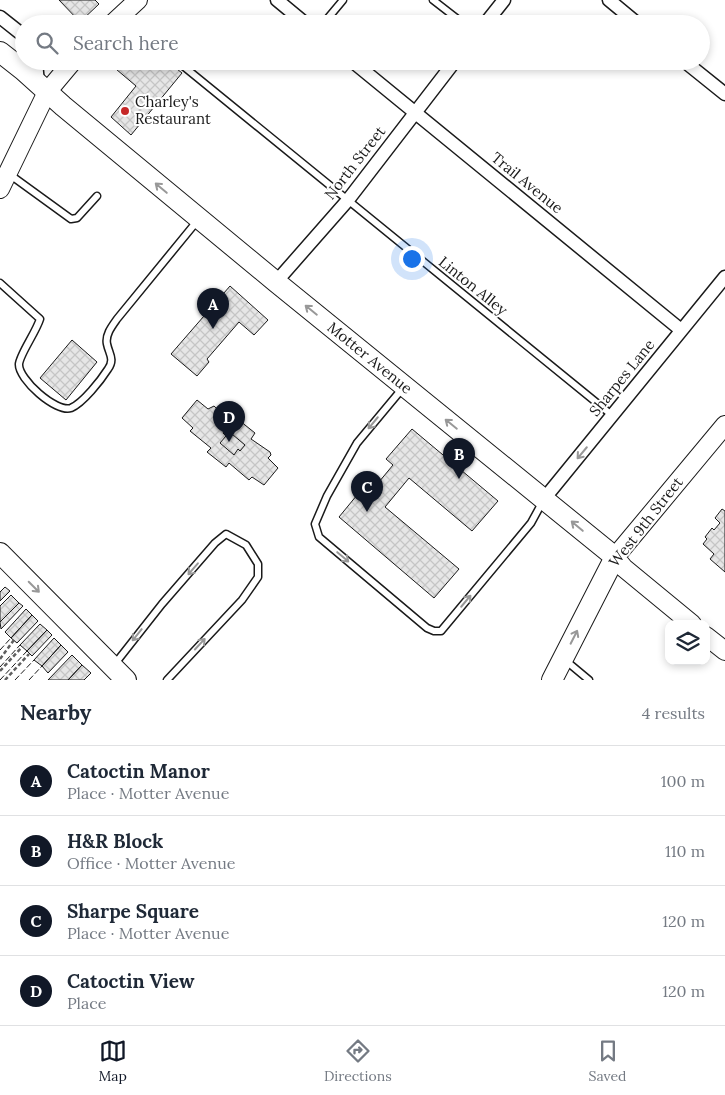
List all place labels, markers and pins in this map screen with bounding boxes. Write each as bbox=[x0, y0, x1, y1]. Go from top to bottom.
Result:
place label: Charley's Restaurant bbox=[135, 92, 211, 128]
marker: Charley's Restaurant bbox=[119, 105, 131, 117]
pin: A bbox=[197, 288, 229, 329]
pin: D bbox=[213, 401, 245, 442]
pin: B bbox=[443, 438, 475, 479]
pin: C bbox=[351, 471, 383, 512]

